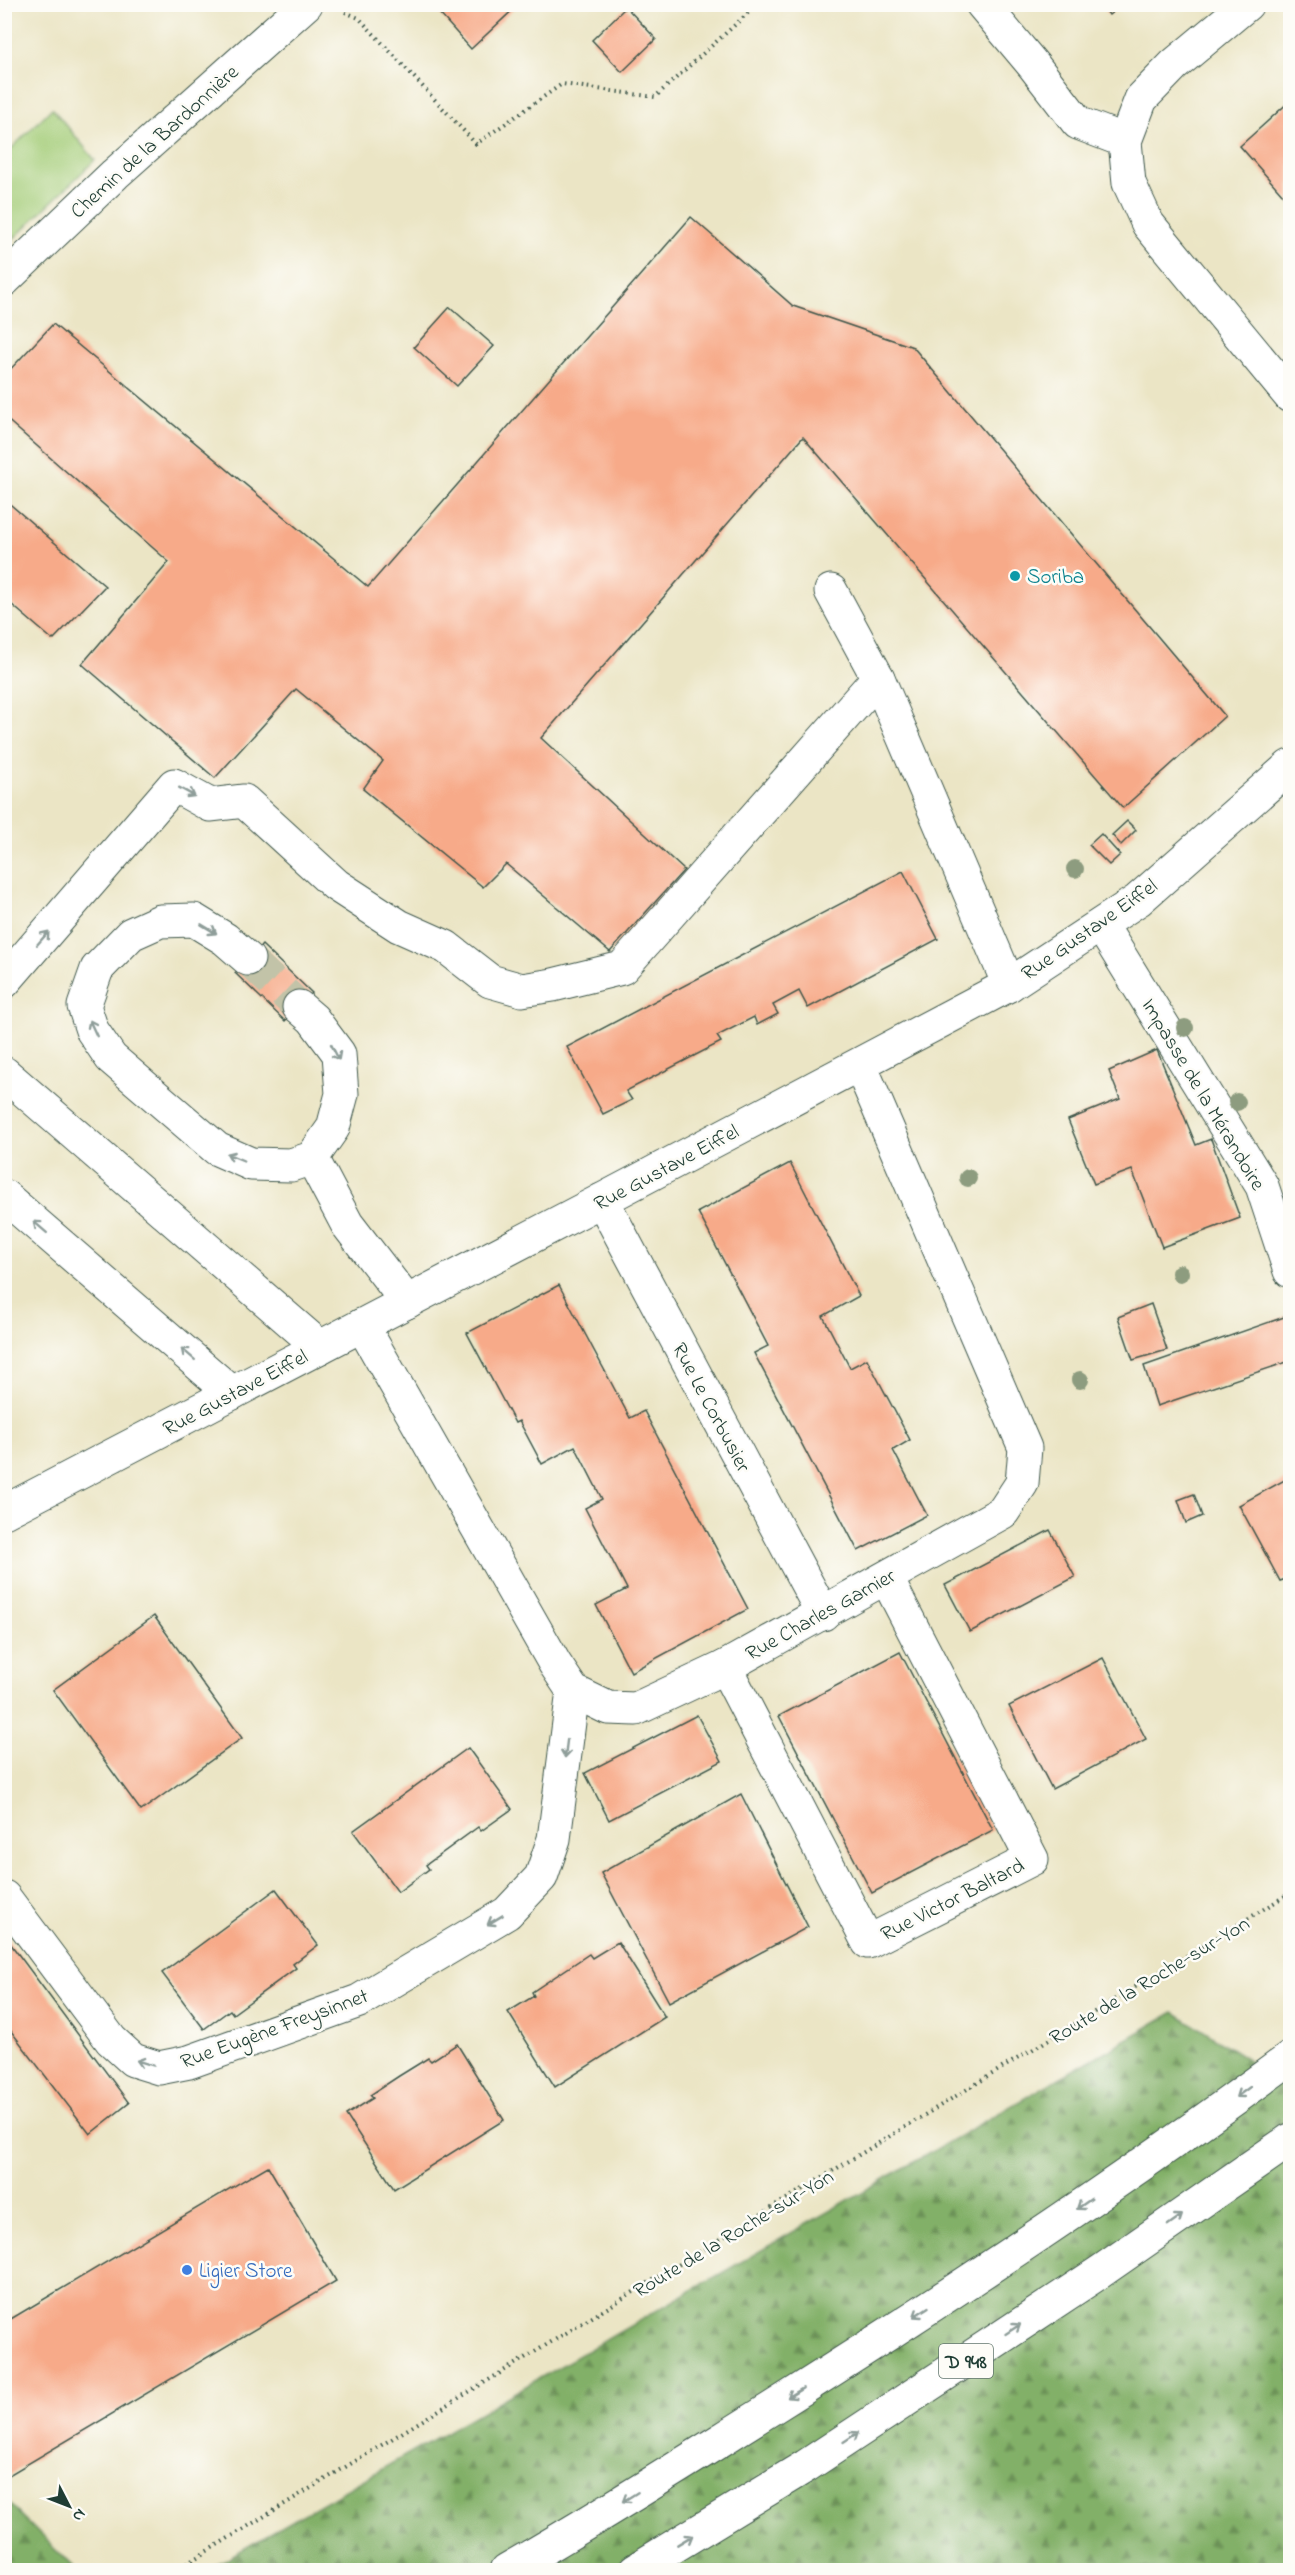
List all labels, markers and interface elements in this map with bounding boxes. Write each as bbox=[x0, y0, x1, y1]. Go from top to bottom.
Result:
street label: Chemin de la Bardonnière bbox=[64, 58, 247, 226]
place label: Soriba bbox=[1027, 563, 1084, 593]
marker: Soriba bbox=[1008, 569, 1022, 583]
one-way arrow bbox=[178, 786, 195, 798]
street label: Rue Gustave Eiffel bbox=[1016, 872, 1164, 989]
one-way arrow bbox=[200, 923, 217, 935]
one-way arrow bbox=[36, 931, 50, 946]
street label: Impasse de la Mérandoire bbox=[1133, 993, 1272, 1197]
one-way arrow bbox=[86, 1019, 98, 1037]
one-way arrow bbox=[329, 1043, 341, 1061]
street label: Rue Gustave Eiffel bbox=[589, 1118, 745, 1220]
one-way arrow bbox=[226, 1151, 245, 1162]
one-way arrow bbox=[33, 1220, 48, 1234]
street label: Rue Le Corbusier bbox=[663, 1338, 757, 1479]
street label: Rue Gustave Eiffel bbox=[158, 1343, 314, 1445]
one-way arrow bbox=[181, 1347, 196, 1361]
street label: Rue Charles Garnier bbox=[740, 1562, 902, 1669]
one-way arrow bbox=[560, 1738, 571, 1758]
street label: Rue Victor Baltard bbox=[876, 1852, 1030, 1950]
street label: Route de la Roche-sur-Yon bbox=[1044, 1910, 1256, 2054]
one-way arrow bbox=[487, 1915, 504, 1927]
street label: Rue Eugène Freysinnet bbox=[177, 1982, 373, 2080]
one-way arrow bbox=[136, 2057, 155, 2068]
one-way arrow bbox=[1236, 2086, 1252, 2099]
street label: Route de la Roche-sur-Yon bbox=[628, 2163, 840, 2307]
one-way arrow bbox=[1076, 2198, 1092, 2210]
one-way arrow bbox=[1166, 2214, 1183, 2226]
place label: Ligier Store bbox=[199, 2257, 293, 2289]
marker: Ligier Store bbox=[180, 2263, 194, 2277]
one-way arrow bbox=[913, 2306, 930, 2319]
one-way arrow bbox=[1005, 2323, 1022, 2336]
road number: D 948 bbox=[939, 2344, 993, 2378]
one-way arrow bbox=[787, 2388, 804, 2400]
one-way arrow bbox=[842, 2431, 859, 2443]
north arrow bbox=[39, 2476, 99, 2536]
one-way arrow bbox=[622, 2491, 639, 2503]
text: N bbox=[66, 2503, 91, 2527]
one-way arrow bbox=[676, 2534, 693, 2546]

